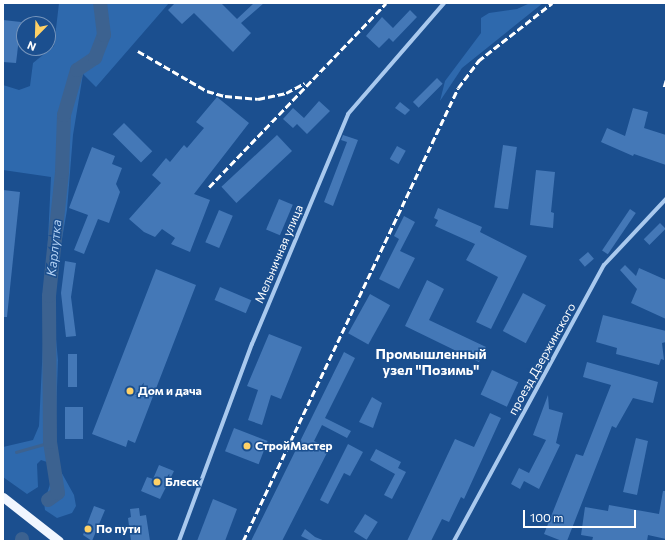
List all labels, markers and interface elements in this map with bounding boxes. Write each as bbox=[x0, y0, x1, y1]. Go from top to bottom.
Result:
north arrow bbox=[16, 16, 56, 56]
text: N bbox=[25, 39, 38, 54]
street label: Мельничная улица bbox=[252, 203, 306, 305]
water label: Карлутка bbox=[43, 219, 65, 277]
street label: проезд Дзержинского bbox=[505, 301, 579, 417]
district label: Промышленный узел "Позимь" bbox=[375, 346, 487, 378]
place label: Дом и дача bbox=[138, 384, 202, 398]
marker: Дом и дача bbox=[125, 386, 135, 396]
place label: СтройМастер bbox=[255, 439, 333, 453]
marker: СтройМастер bbox=[242, 441, 252, 451]
place label: Блеск bbox=[165, 475, 199, 489]
marker: Блеск bbox=[152, 477, 162, 487]
scale bar bbox=[525, 502, 638, 528]
text: 100 m bbox=[530, 510, 564, 524]
place label: По пути bbox=[96, 522, 141, 536]
marker: По пути bbox=[83, 524, 93, 534]

